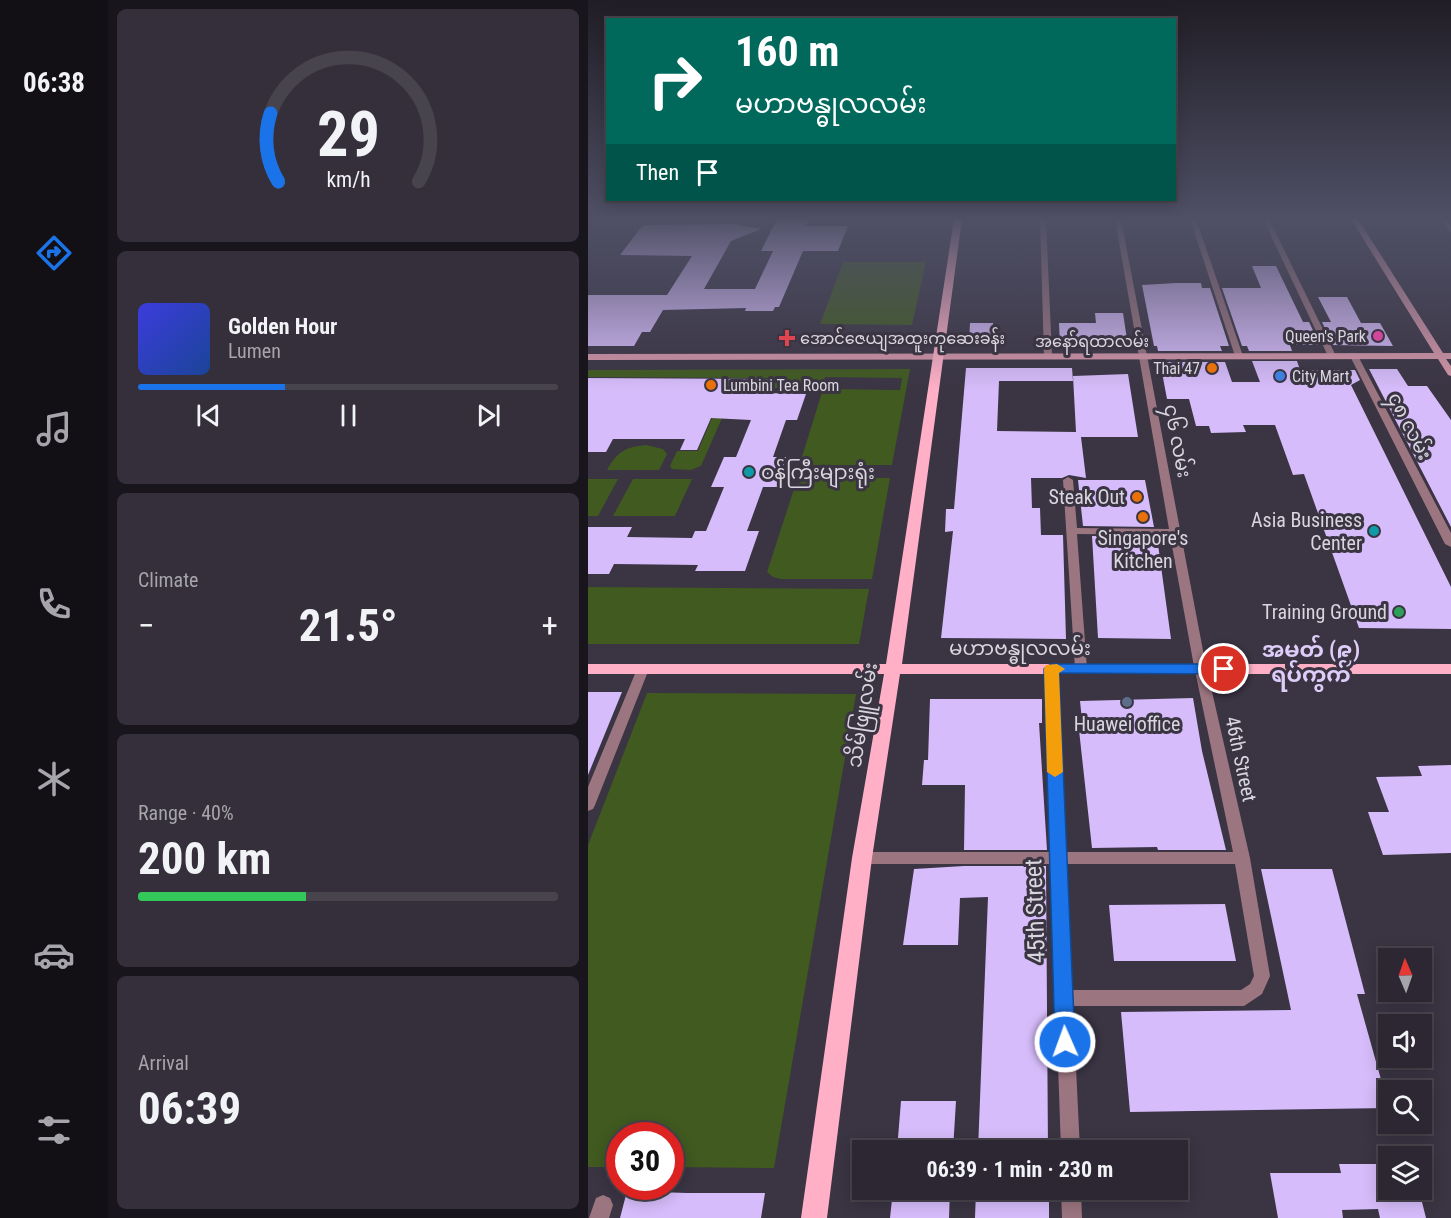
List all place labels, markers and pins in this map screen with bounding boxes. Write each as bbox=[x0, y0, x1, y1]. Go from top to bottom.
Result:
place label: အောင်ဇေယျအထူးကုဆေးခန်း bbox=[800, 327, 1005, 353]
place label: Queen's Park bbox=[1285, 327, 1367, 346]
marker: အောင်ဇေယျအထူးကုဆေးခန်း bbox=[778, 329, 796, 347]
marker: Queen's Park bbox=[1371, 329, 1385, 343]
place label: Thai 47 bbox=[1153, 359, 1200, 378]
marker: Thai 47 bbox=[1205, 361, 1219, 375]
place label: City Mart bbox=[1292, 367, 1350, 386]
marker: City Mart bbox=[1273, 369, 1287, 383]
place label: Lumbini Tea Room bbox=[723, 376, 839, 395]
marker: Lumbini Tea Room bbox=[704, 378, 718, 392]
place label: ဝန်ကြီးများရုံး bbox=[761, 458, 875, 489]
marker: ဝန်ကြီးများရုံး bbox=[742, 465, 756, 479]
place label: Steak Out bbox=[1049, 485, 1125, 509]
marker: Steak Out bbox=[1130, 490, 1144, 504]
place label: Asia Business Center bbox=[1251, 508, 1362, 555]
marker: Singapore's Kitchen bbox=[1136, 510, 1150, 524]
marker: Asia Business Center bbox=[1367, 524, 1381, 538]
place label: Singapore's Kitchen bbox=[1098, 526, 1188, 573]
place label: Training Ground bbox=[1262, 600, 1387, 624]
marker: Training Ground bbox=[1392, 605, 1406, 619]
pin bbox=[1198, 643, 1249, 694]
marker: Huawei office bbox=[1120, 695, 1134, 709]
place label: Huawei office bbox=[1074, 712, 1180, 736]

